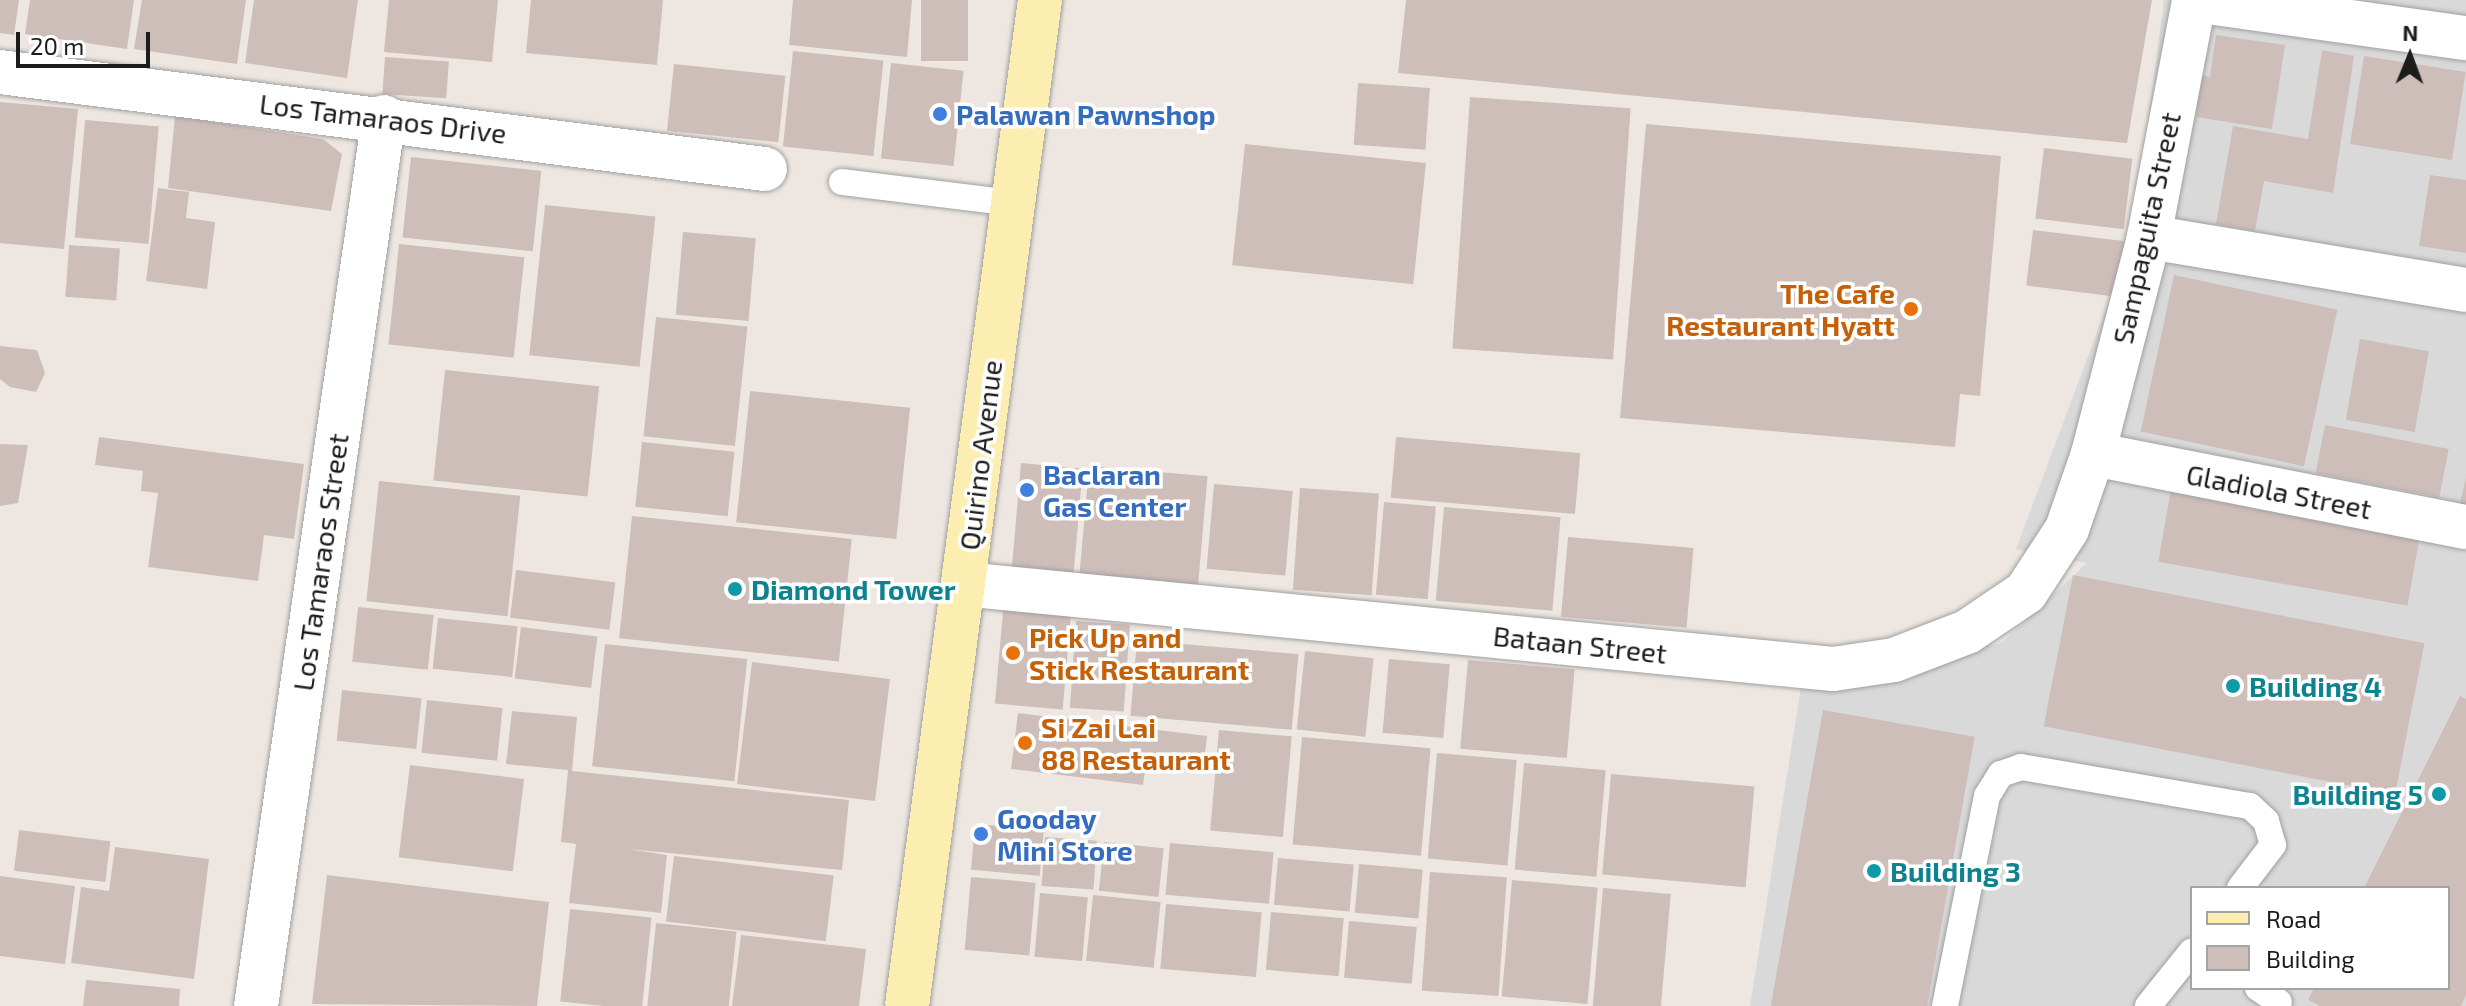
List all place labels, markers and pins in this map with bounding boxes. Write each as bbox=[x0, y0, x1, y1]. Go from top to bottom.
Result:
place label: Palawan Pawnshop bbox=[956, 97, 1216, 131]
marker: Palawan Pawnshop bbox=[931, 105, 949, 123]
place label: The Cafe Restaurant Hyatt bbox=[1666, 276, 1895, 342]
marker: The Cafe Restaurant Hyatt bbox=[1902, 300, 1920, 318]
place label: Baclaran Gas Center bbox=[1043, 457, 1186, 523]
marker: Baclaran Gas Center bbox=[1018, 481, 1036, 499]
place label: Diamond Tower bbox=[751, 572, 956, 606]
marker: Diamond Tower bbox=[726, 580, 744, 598]
place label: Pick Up and Stick Restaurant bbox=[1029, 620, 1249, 686]
marker: Pick Up and Stick Restaurant bbox=[1004, 644, 1022, 662]
place label: Building 4 bbox=[2249, 669, 2382, 703]
marker: Building 4 bbox=[2224, 677, 2242, 695]
place label: Si Zai Lai 88 Restaurant bbox=[1041, 710, 1231, 776]
marker: Si Zai Lai 88 Restaurant bbox=[1016, 734, 1034, 752]
place label: Building 5 bbox=[2293, 777, 2423, 811]
marker: Building 5 bbox=[2430, 785, 2448, 803]
place label: Gooday Mini Store bbox=[997, 801, 1133, 867]
marker: Gooday Mini Store bbox=[972, 825, 990, 843]
place label: Building 3 bbox=[1890, 854, 2021, 888]
marker: Building 3 bbox=[1865, 862, 1883, 880]

